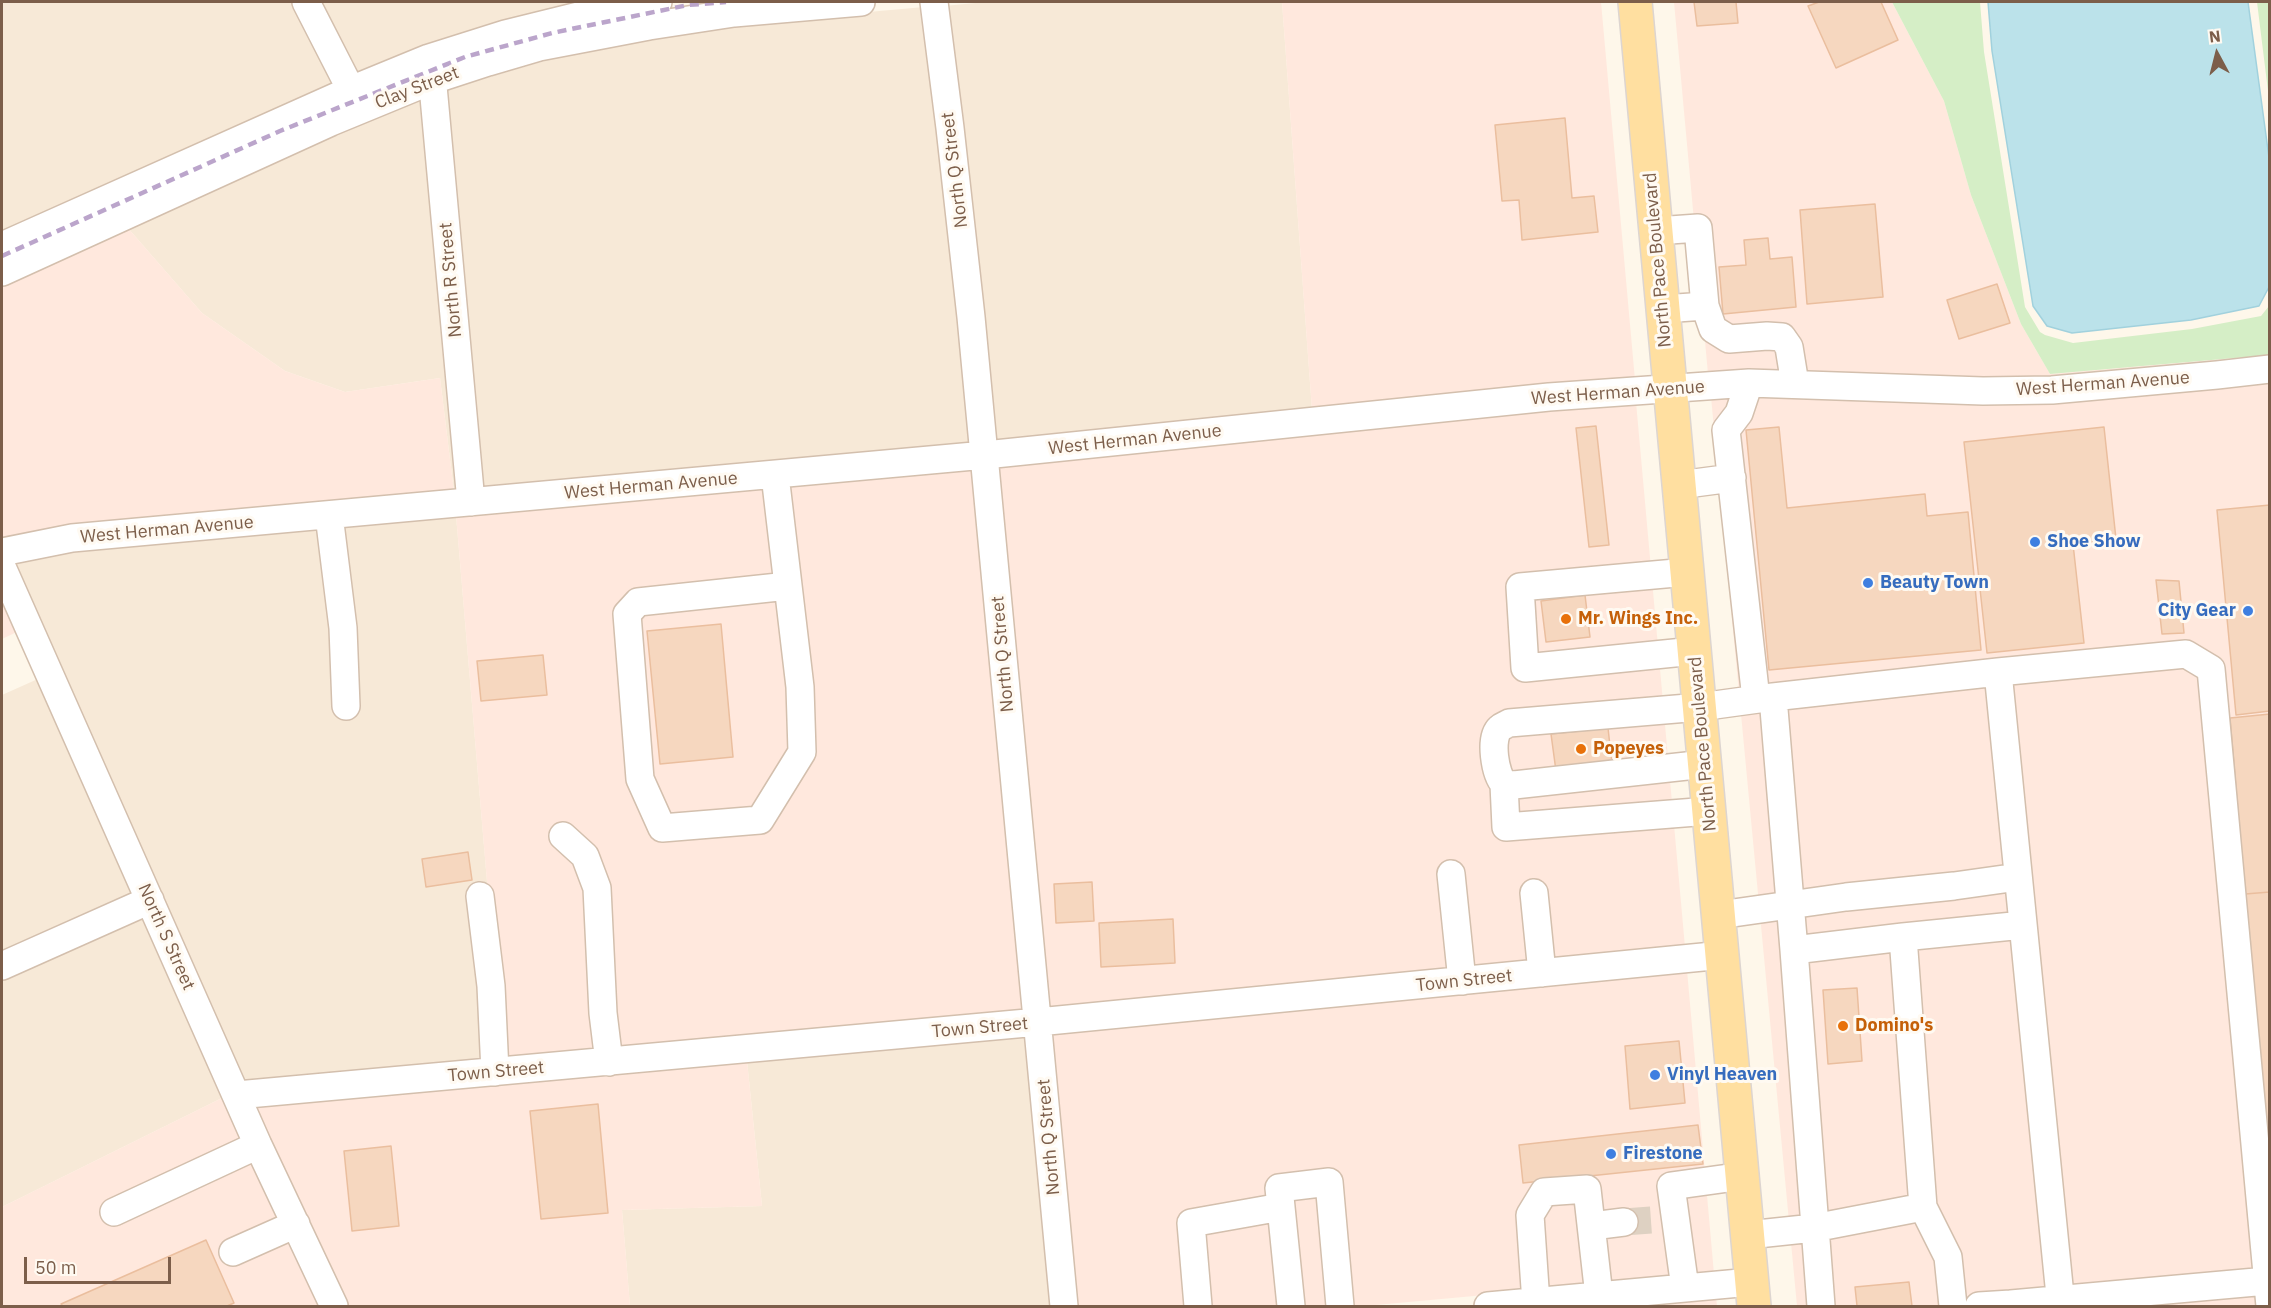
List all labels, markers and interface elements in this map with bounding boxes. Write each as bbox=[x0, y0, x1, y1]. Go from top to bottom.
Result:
north arrow bbox=[2187, 24, 2247, 84]
text: N bbox=[2208, 26, 2222, 47]
street label: Clay Street bbox=[372, 62, 462, 114]
street label: North Q Street bbox=[937, 111, 973, 229]
street label: North Pace Boulevard bbox=[1640, 172, 1676, 348]
street label: North R Street bbox=[435, 222, 467, 338]
street label: West Herman Avenue bbox=[2015, 367, 2191, 401]
street label: West Herman Avenue bbox=[1530, 376, 1706, 410]
street label: West Herman Avenue bbox=[1047, 420, 1223, 460]
street label: West Herman Avenue bbox=[563, 468, 739, 504]
street label: West Herman Avenue bbox=[79, 512, 255, 548]
place label: Shoe Show bbox=[2047, 531, 2141, 553]
marker: Shoe Show bbox=[2028, 535, 2042, 549]
place label: Beauty Town bbox=[1880, 572, 1989, 594]
marker: Beauty Town bbox=[1861, 576, 1875, 590]
street label: North Q Street bbox=[987, 595, 1019, 713]
place label: City Gear bbox=[2158, 600, 2236, 622]
marker: City Gear bbox=[2241, 604, 2255, 618]
place label: Mr. Wings Inc. bbox=[1578, 608, 1698, 630]
marker: Mr. Wings Inc. bbox=[1559, 612, 1573, 626]
street label: North Pace Boulevard bbox=[1685, 656, 1721, 832]
place label: Popeyes bbox=[1593, 738, 1664, 760]
marker: Popeyes bbox=[1574, 742, 1588, 756]
street label: North S Street bbox=[133, 880, 199, 994]
street label: Town Street bbox=[1415, 965, 1513, 997]
street label: Town Street bbox=[931, 1013, 1029, 1043]
place label: Domino's bbox=[1855, 1015, 1933, 1037]
marker: Domino's bbox=[1836, 1019, 1850, 1033]
street label: Town Street bbox=[447, 1057, 545, 1087]
place label: Vinyl Heaven bbox=[1667, 1064, 1777, 1086]
marker: Vinyl Heaven bbox=[1648, 1068, 1662, 1082]
street label: North Q Street bbox=[1033, 1078, 1065, 1196]
place label: Firestone bbox=[1623, 1143, 1703, 1165]
marker: Firestone bbox=[1604, 1147, 1618, 1161]
scale bar bbox=[27, 1245, 174, 1283]
text: 50 m bbox=[35, 1256, 77, 1279]

